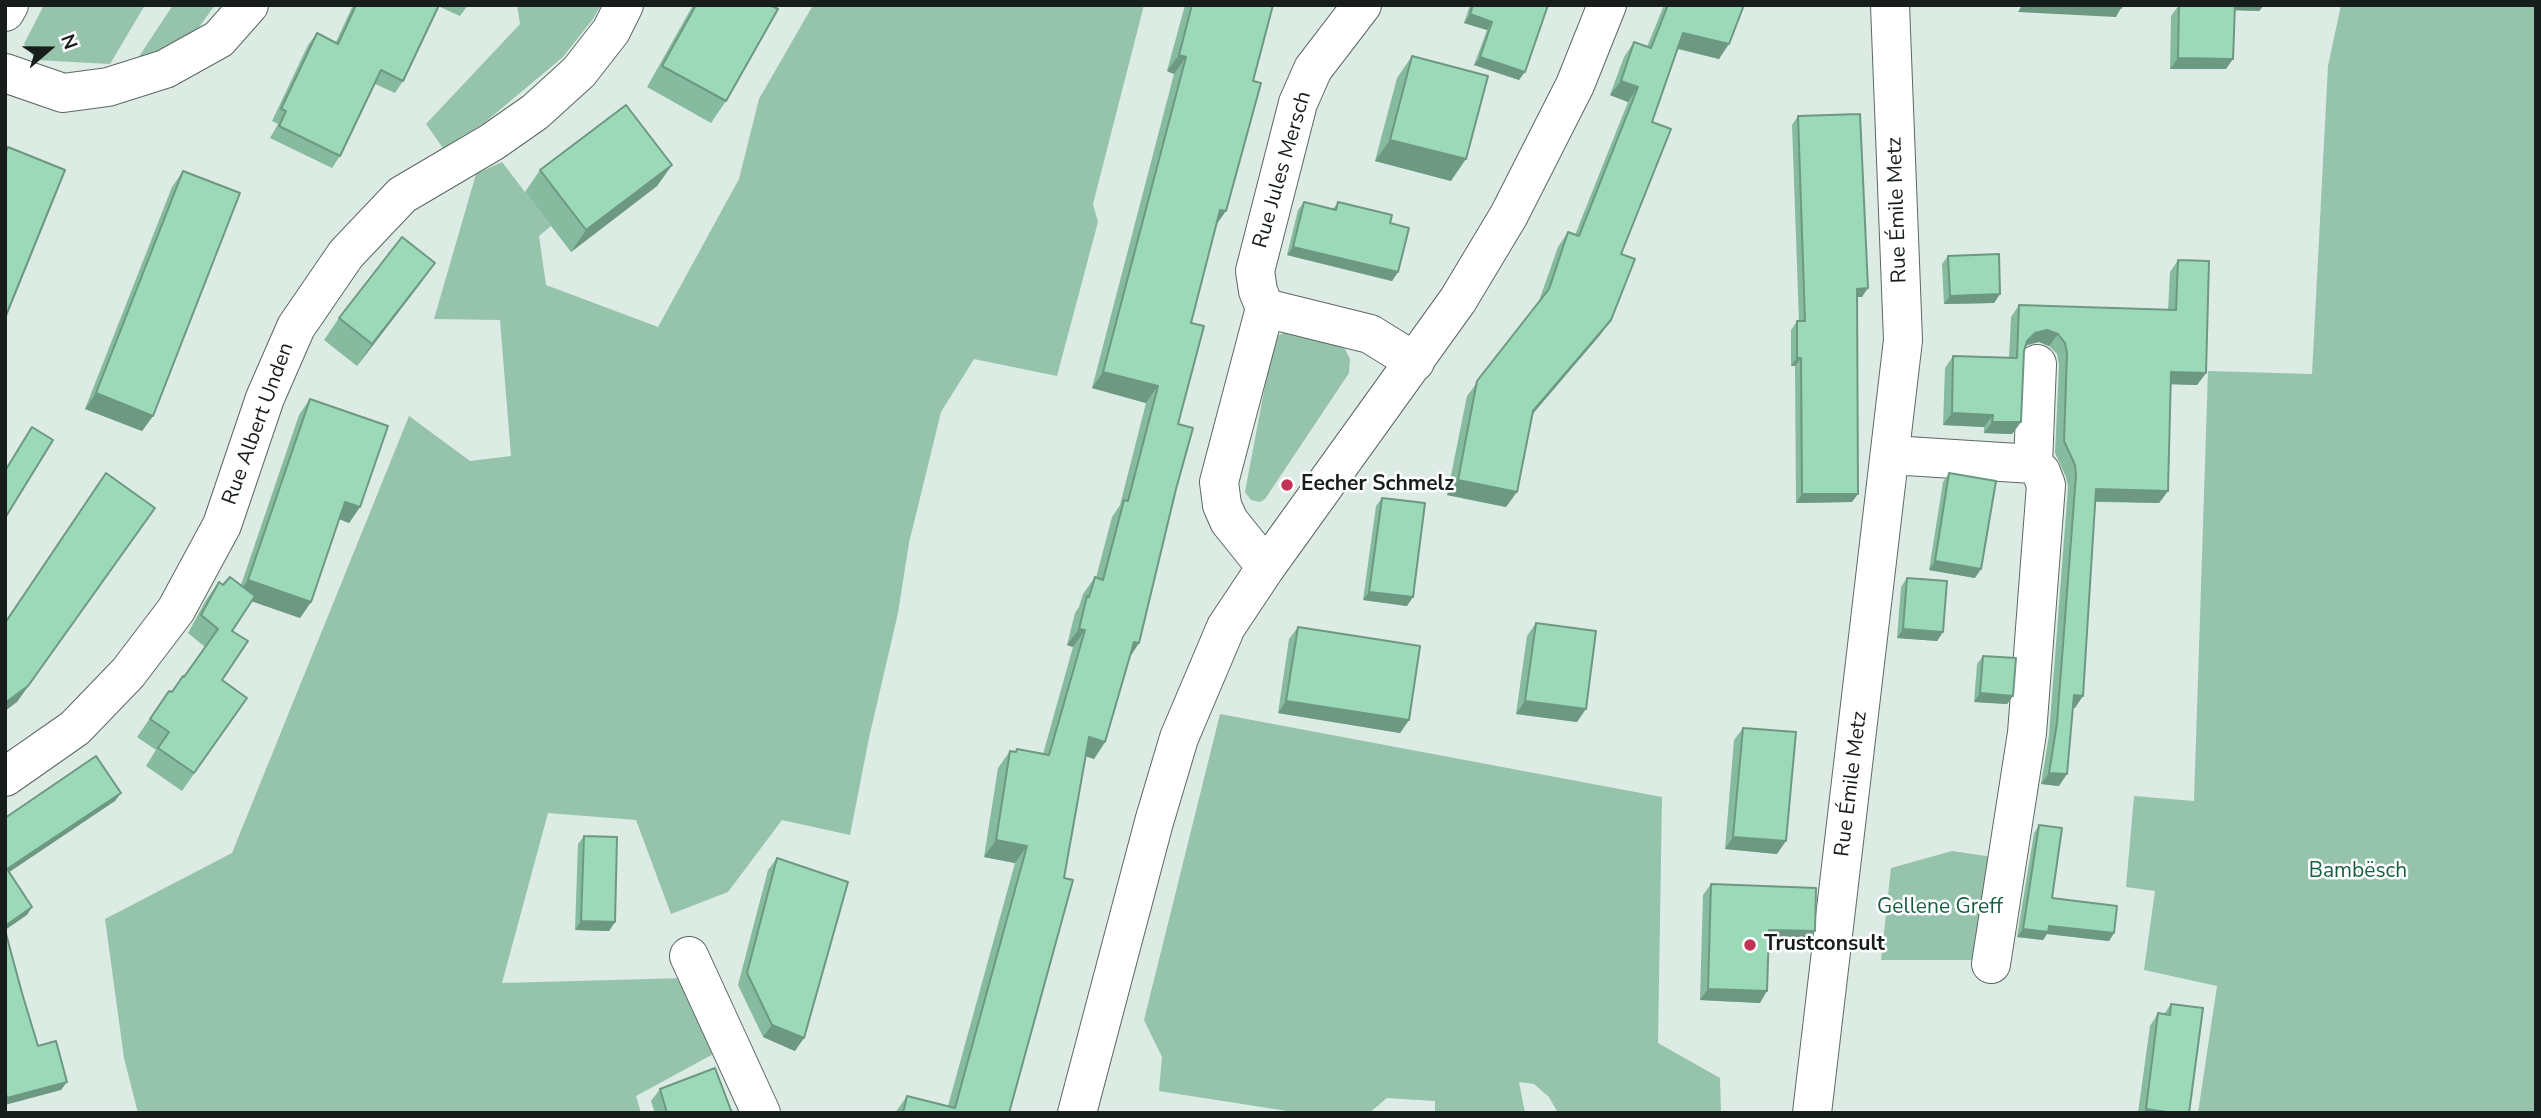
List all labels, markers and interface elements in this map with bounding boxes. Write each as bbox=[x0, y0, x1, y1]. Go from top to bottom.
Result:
north arrow bbox=[14, 14, 84, 84]
text: N bbox=[54, 31, 83, 53]
street label: Rue Jules Mersch bbox=[1249, 89, 1317, 251]
street label: Rue Émile Metz bbox=[1883, 136, 1913, 284]
street label: Rue Albert Unden bbox=[218, 339, 300, 509]
place label: Eecher Schmelz bbox=[1301, 472, 1454, 498]
marker: Eecher Schmelz bbox=[1279, 477, 1295, 493]
street label: Rue Émile Metz bbox=[1831, 710, 1873, 858]
park label: Bambësch bbox=[2309, 859, 2407, 885]
park label: Gellene Greff bbox=[1877, 895, 2003, 921]
place label: Trustconsult bbox=[1764, 932, 1885, 958]
marker: Trustconsult bbox=[1742, 937, 1758, 953]

